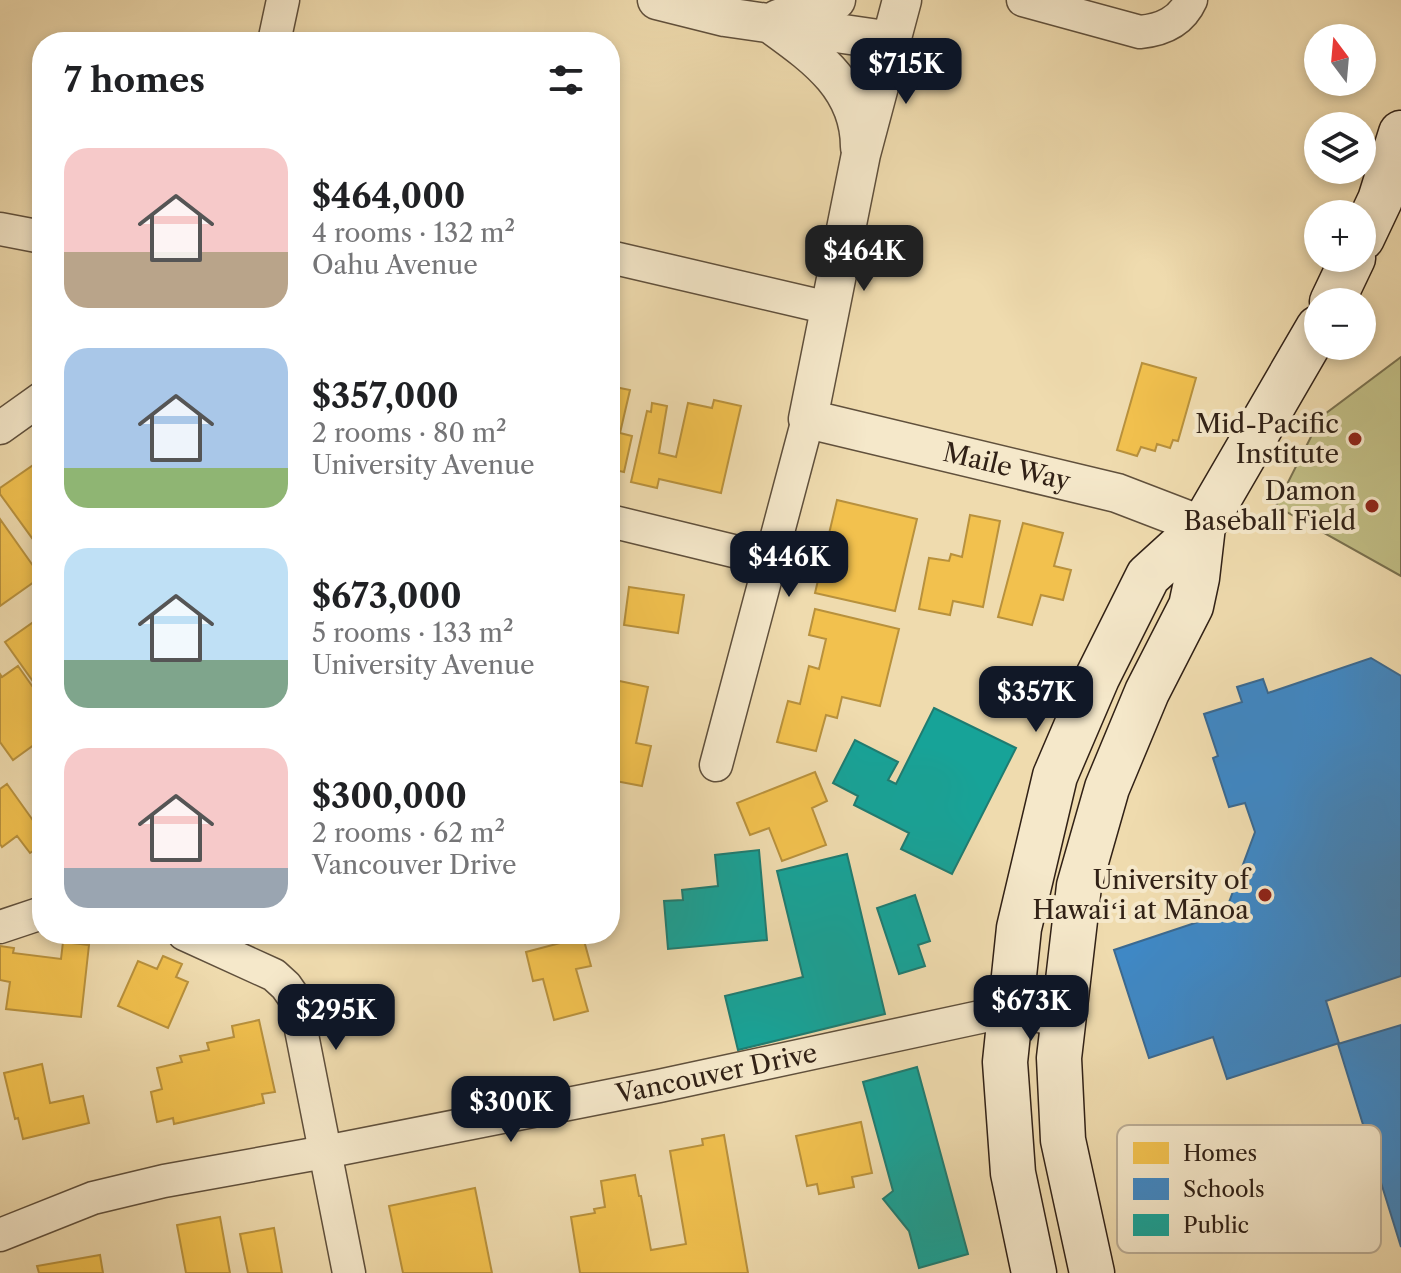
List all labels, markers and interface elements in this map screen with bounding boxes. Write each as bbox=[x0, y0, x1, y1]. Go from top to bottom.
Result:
north arrow bbox=[1304, 24, 1376, 96]
map controls bbox=[1304, 24, 1376, 360]
pin: $715K bbox=[850, 38, 962, 106]
text: $715K bbox=[869, 48, 943, 80]
icon: filters bbox=[544, 58, 588, 102]
text: 7 homes bbox=[64, 59, 205, 101]
button: layers bbox=[1304, 112, 1376, 184]
text: $464,000 bbox=[312, 175, 466, 217]
icon: home bbox=[128, 180, 224, 276]
button: + bbox=[1304, 200, 1376, 272]
text: 4 rooms · 132 m² bbox=[312, 217, 515, 249]
pin: $464K bbox=[808, 225, 920, 293]
text: $464K bbox=[823, 235, 905, 267]
text: Oahu Avenue bbox=[312, 249, 478, 281]
button: − bbox=[1304, 288, 1376, 360]
text: $357,000 bbox=[312, 375, 459, 417]
icon: home bbox=[128, 380, 224, 476]
place label: Mid-Pacific Institute bbox=[1195, 408, 1339, 470]
text: 2 rooms · 80 m² bbox=[312, 417, 507, 449]
marker: Mid-Pacific Institute bbox=[1346, 430, 1364, 448]
street label: Maile Way bbox=[940, 436, 1074, 497]
text: University Avenue bbox=[312, 449, 535, 481]
place label: Damon Baseball Field bbox=[1184, 475, 1356, 537]
marker: Damon Baseball Field bbox=[1363, 497, 1381, 515]
pin: $446K bbox=[733, 531, 845, 599]
text: $446K bbox=[748, 541, 830, 573]
text: $673,000 bbox=[312, 575, 462, 617]
icon: home bbox=[128, 580, 224, 676]
text: 5 rooms · 133 m² bbox=[312, 617, 514, 649]
text: University Avenue bbox=[312, 649, 535, 681]
pin: $357K bbox=[980, 666, 1092, 734]
text: $357K bbox=[997, 676, 1075, 708]
text: $300,000 bbox=[312, 775, 467, 817]
icon: home bbox=[128, 780, 224, 876]
text: 2 rooms · 62 m² bbox=[312, 817, 505, 849]
text: Vancouver Drive bbox=[312, 849, 517, 881]
place label: University of Hawaiʻi at Mānoa bbox=[1032, 864, 1252, 926]
marker: University of Hawaiʻi at Mānoa bbox=[1256, 886, 1274, 904]
pin: $673K bbox=[975, 975, 1087, 1043]
pin: $295K bbox=[280, 984, 392, 1052]
text: $673K bbox=[992, 985, 1070, 1017]
text: $295K bbox=[296, 994, 376, 1026]
street label: Vancouver Drive bbox=[612, 1036, 820, 1110]
pin: $300K bbox=[455, 1076, 567, 1144]
text: $300K bbox=[469, 1086, 553, 1118]
legend bbox=[1117, 1125, 1381, 1253]
text: Homes bbox=[1183, 1140, 1257, 1167]
text: Schools bbox=[1183, 1176, 1265, 1203]
text: Public bbox=[1183, 1212, 1249, 1239]

